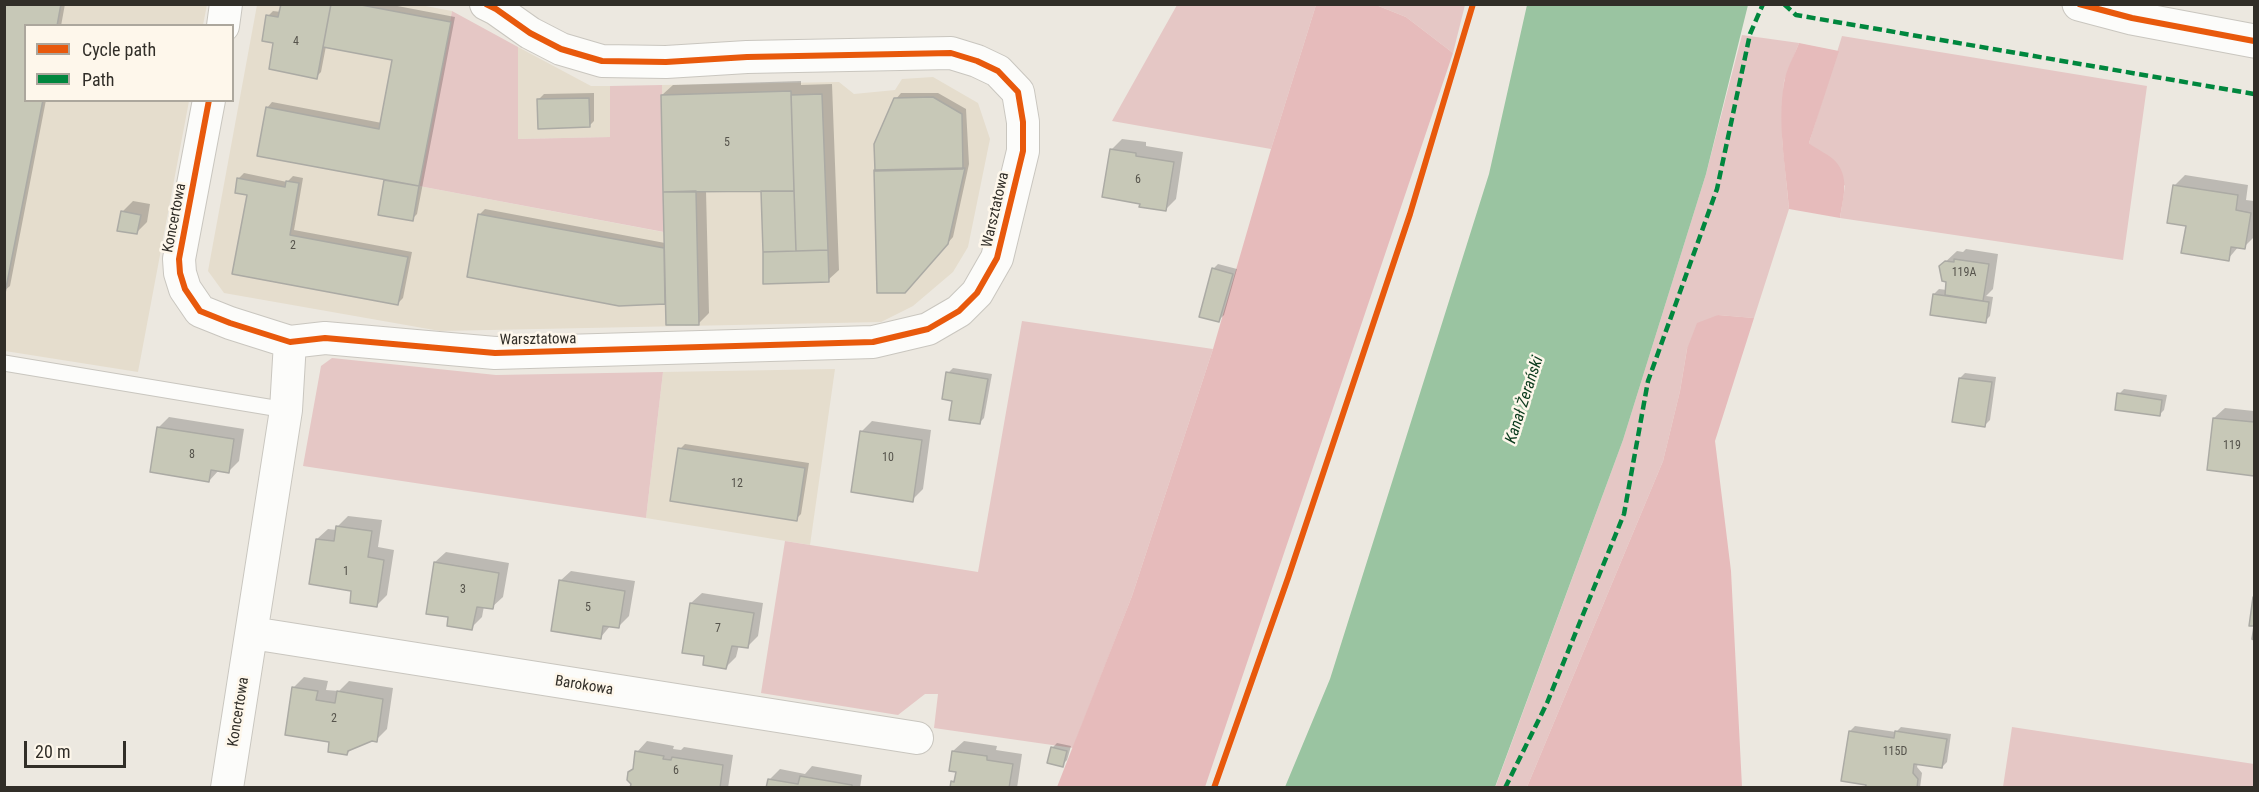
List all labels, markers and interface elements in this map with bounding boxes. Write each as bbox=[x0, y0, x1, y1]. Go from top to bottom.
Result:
legend bbox=[24, 24, 234, 102]
house number: 4 bbox=[293, 35, 299, 49]
text: Cycle path bbox=[82, 39, 156, 60]
text: Path bbox=[82, 69, 115, 90]
house number: 5 bbox=[724, 136, 730, 150]
street label: Warsztatowa bbox=[979, 171, 1013, 249]
house number: 6 bbox=[1135, 173, 1141, 187]
street label: Koncertowa bbox=[159, 182, 191, 254]
house number: 2 bbox=[290, 239, 296, 253]
house number: 119A bbox=[1952, 266, 1976, 280]
street label: Warsztatowa bbox=[499, 330, 577, 350]
water label: Kanał Żerański bbox=[1502, 354, 1548, 446]
house number: 119 bbox=[2223, 439, 2241, 453]
house number: 8 bbox=[189, 448, 195, 462]
house number: 10 bbox=[882, 451, 894, 465]
house number: 12 bbox=[731, 477, 743, 491]
house number: 1 bbox=[343, 565, 349, 579]
house number: 3 bbox=[460, 583, 466, 597]
house number: 5 bbox=[585, 601, 591, 615]
house number: 7 bbox=[715, 622, 721, 636]
street label: Barokowa bbox=[554, 673, 614, 699]
street label: Koncertowa bbox=[225, 676, 253, 748]
house number: 2 bbox=[331, 712, 337, 726]
scale bar bbox=[27, 729, 129, 767]
text: 20 m bbox=[35, 741, 70, 762]
house number: 115D bbox=[1883, 745, 1907, 759]
house number: 6 bbox=[673, 764, 679, 778]

